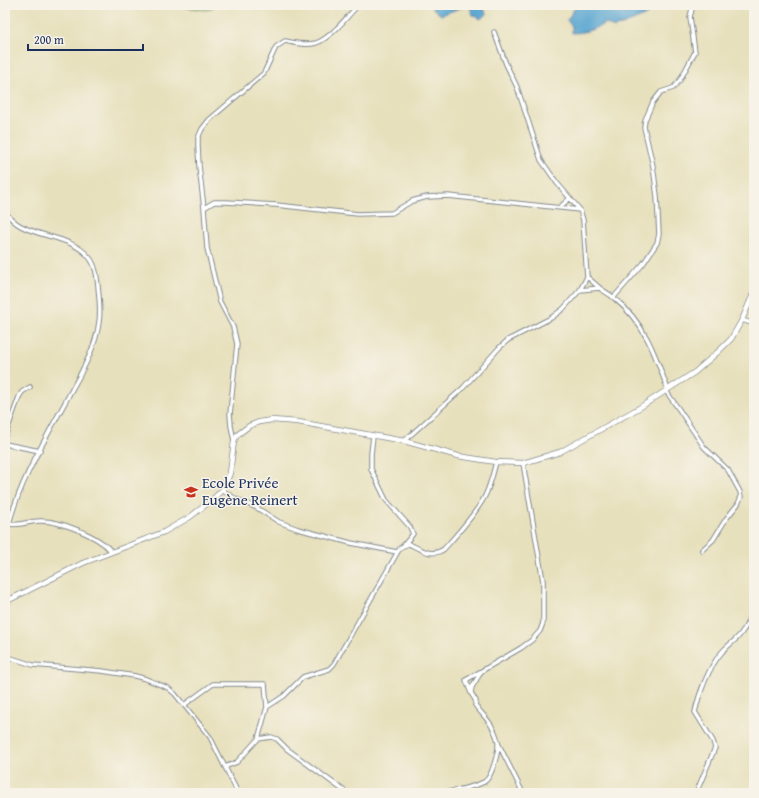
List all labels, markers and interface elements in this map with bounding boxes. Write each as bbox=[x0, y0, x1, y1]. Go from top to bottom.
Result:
scale bar bbox=[28, 26, 143, 52]
text: 200 m bbox=[34, 31, 64, 48]
place label: Ecole Privée Eugène Reinert bbox=[202, 472, 298, 510]
school or university icon: Ecole Privée Eugène Reinert bbox=[183, 484, 199, 500]

